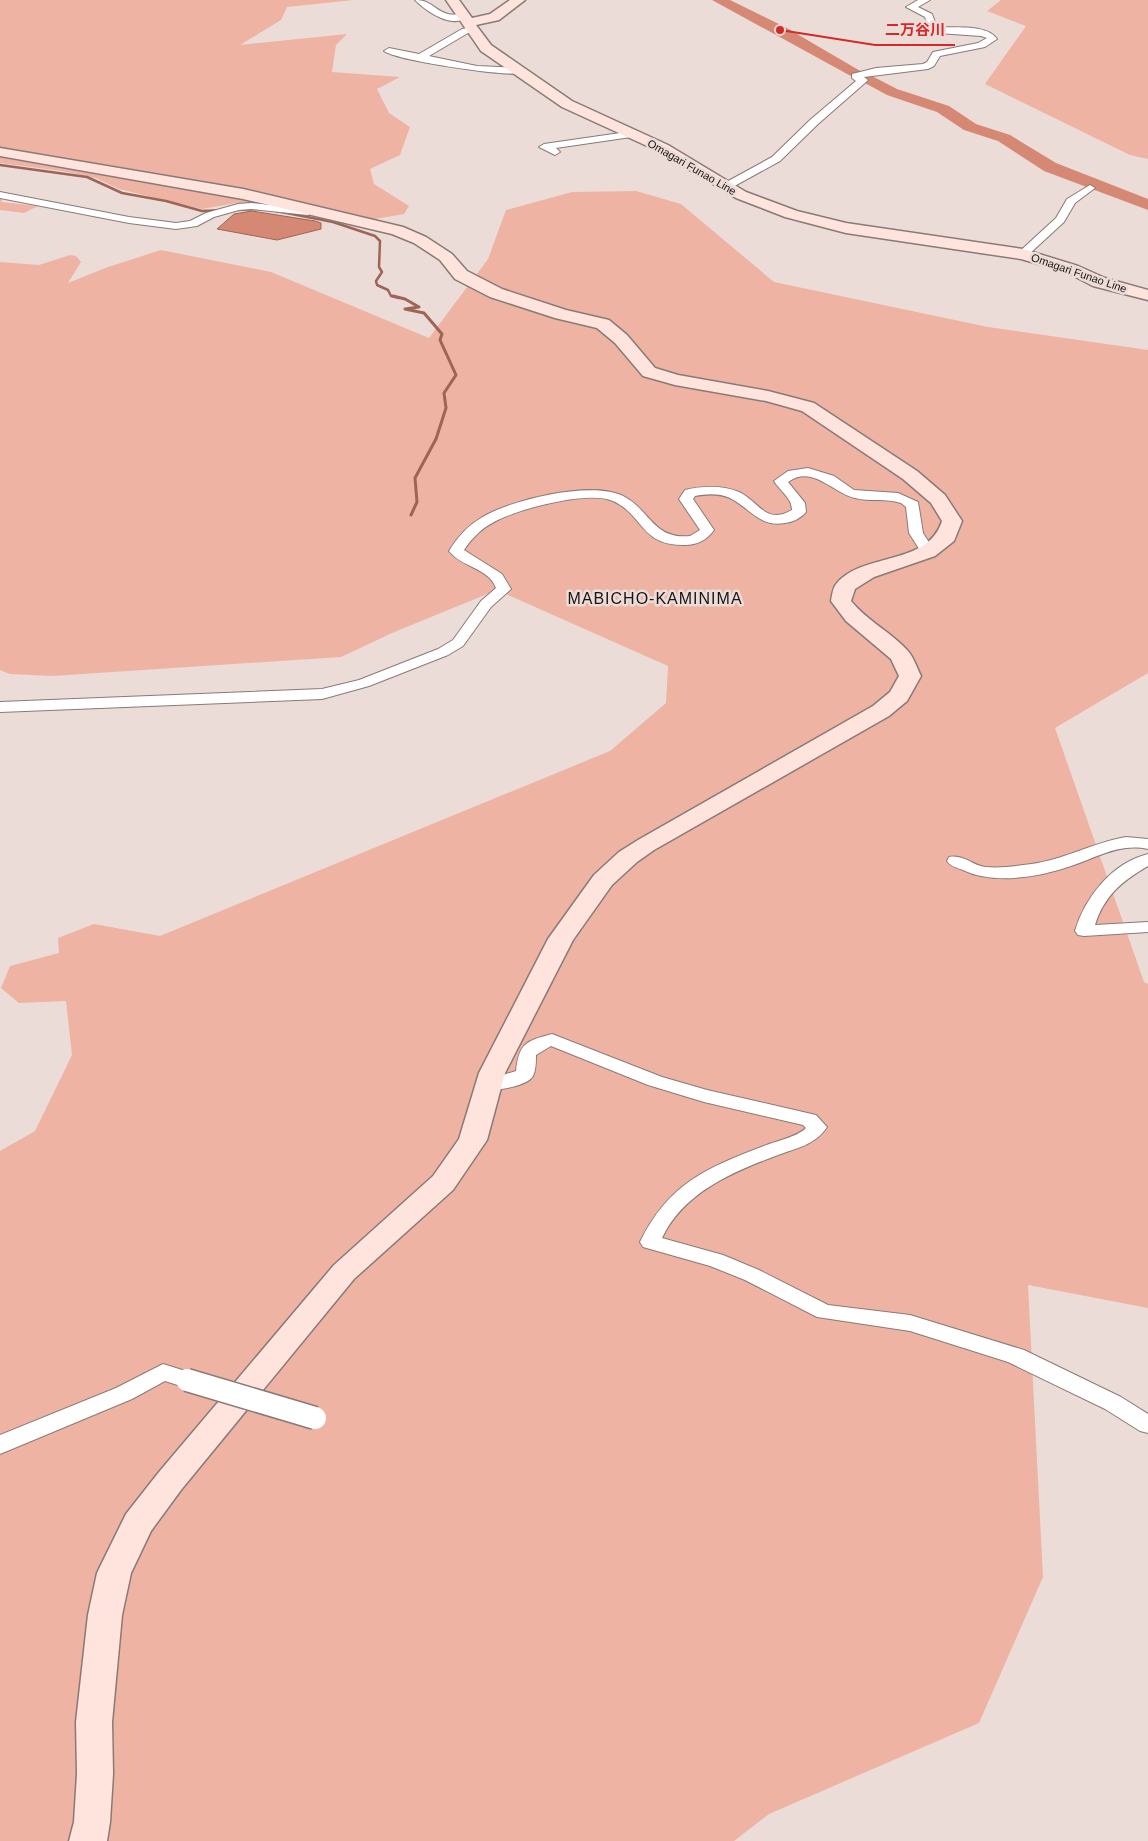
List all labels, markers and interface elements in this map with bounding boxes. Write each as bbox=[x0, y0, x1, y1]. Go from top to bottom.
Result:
callout: 二万谷川 bbox=[875, 15, 955, 45]
text: 二万谷川 bbox=[885, 21, 945, 38]
street label: Omagari Funao Line bbox=[646, 137, 738, 197]
street label: Omagari Funao Line bbox=[1030, 251, 1128, 295]
district label: MABICHO-KAMINIMA bbox=[567, 590, 743, 607]

